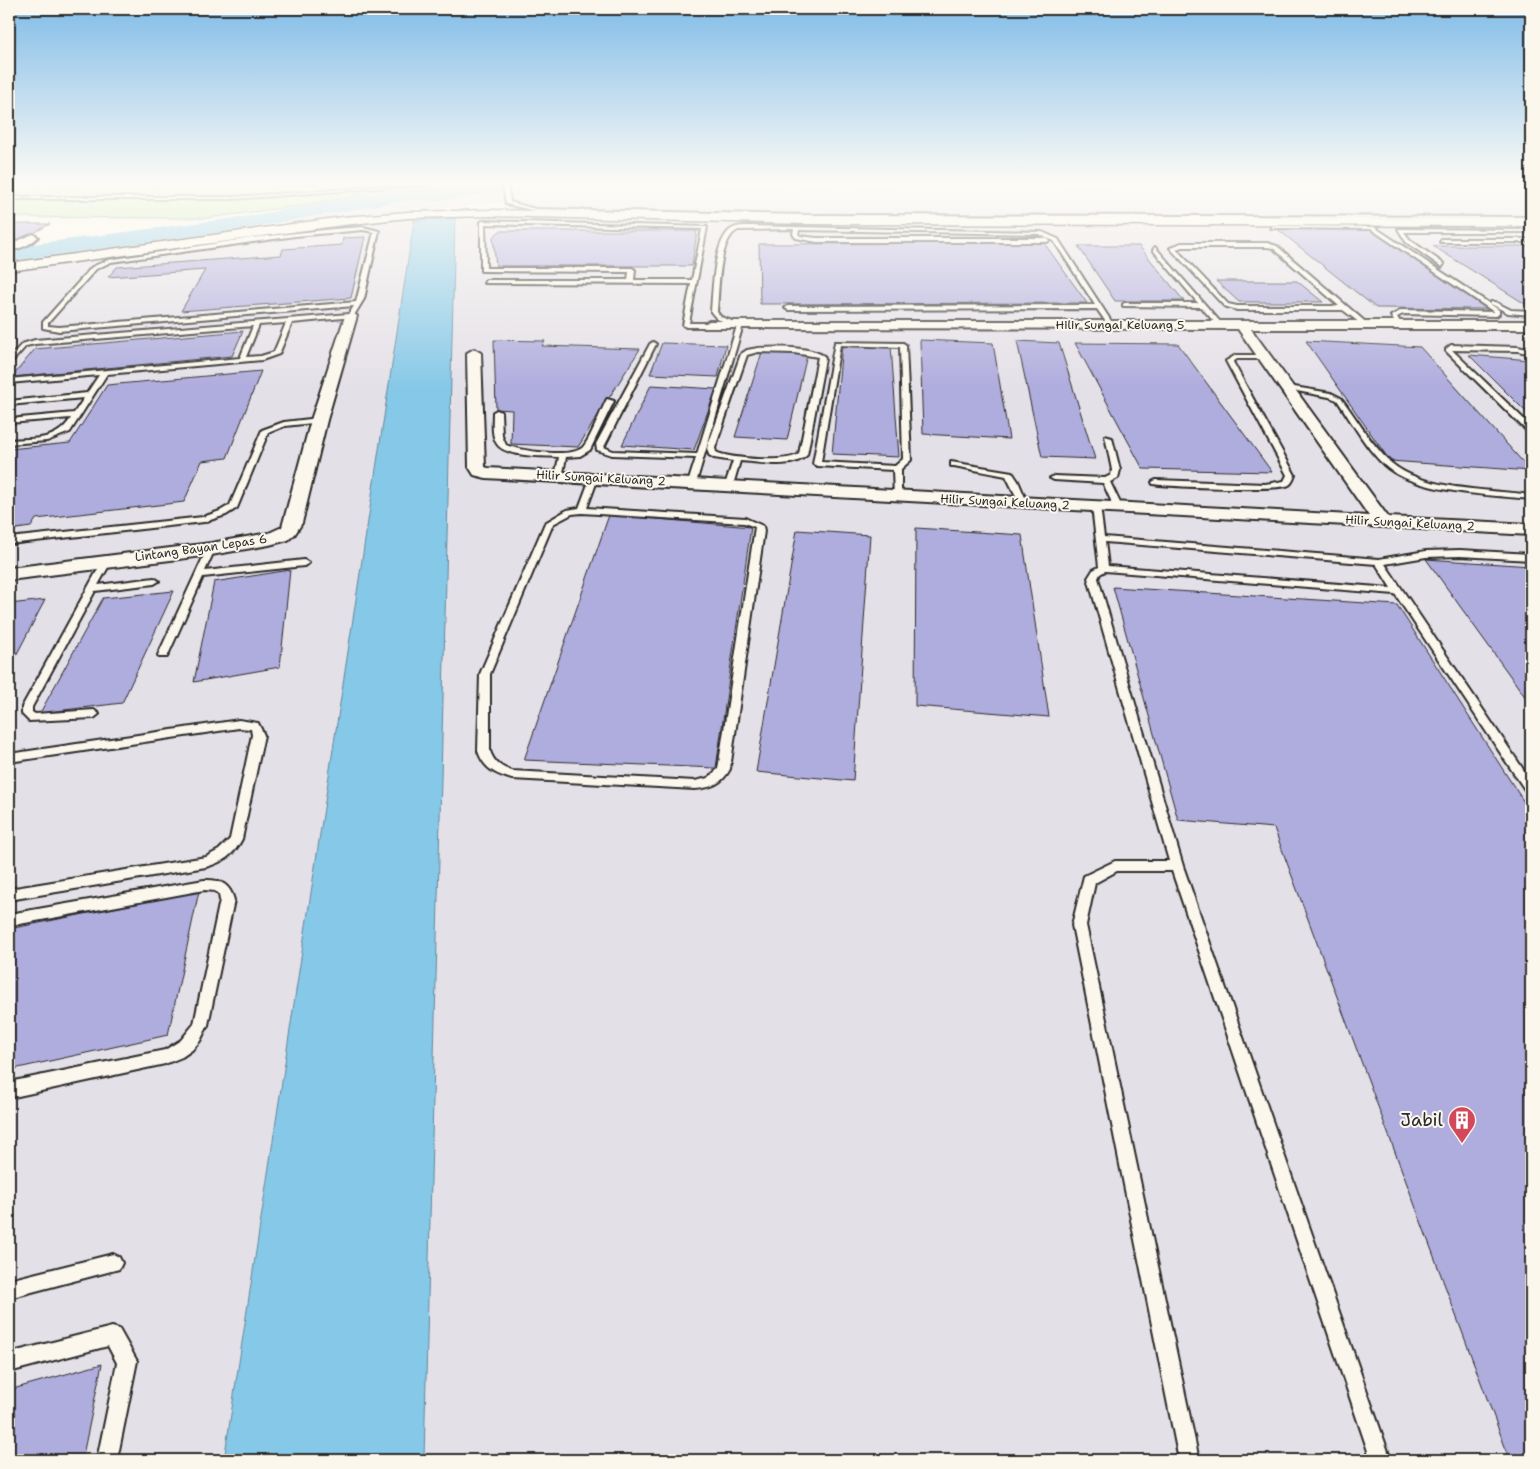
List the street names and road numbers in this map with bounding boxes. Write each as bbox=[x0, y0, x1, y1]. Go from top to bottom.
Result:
street label: Hilir Sungai Keluang 5 bbox=[1056, 317, 1184, 333]
street label: Hilir Sungai Keluang 2 bbox=[536, 467, 666, 489]
street label: Hilir Sungai Keluang 2 bbox=[940, 491, 1070, 513]
street label: Hilir Sungai Keluang 2 bbox=[1345, 512, 1475, 534]
street label: Lintang Bayan Lepas 6 bbox=[134, 531, 268, 565]

